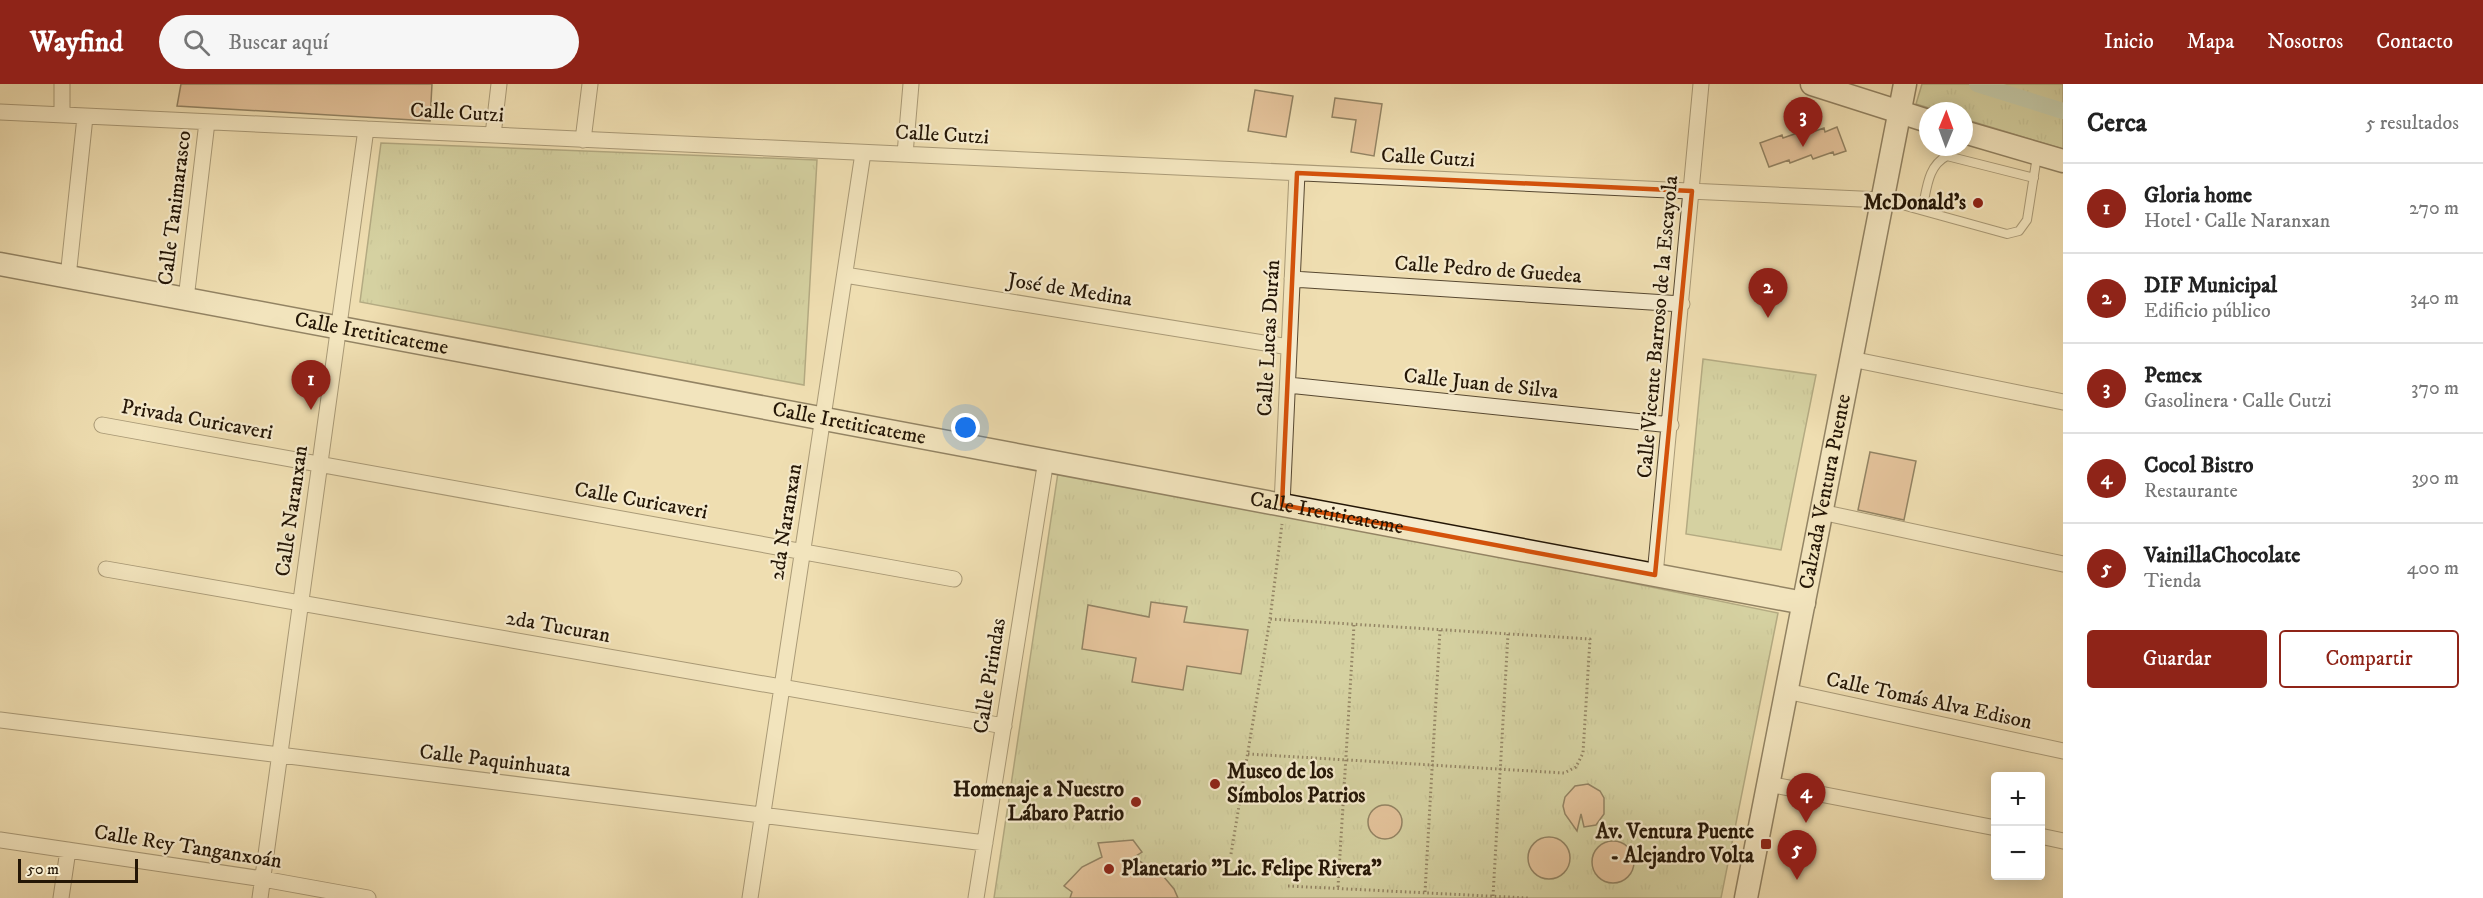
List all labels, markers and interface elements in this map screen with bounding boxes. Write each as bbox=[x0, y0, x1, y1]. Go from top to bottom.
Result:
search box bbox=[159, 15, 579, 69]
text: Wayfind bbox=[30, 25, 123, 60]
icon: search bbox=[180, 26, 213, 59]
text: Buscar aquí bbox=[228, 29, 328, 56]
text: Inicio bbox=[2104, 29, 2154, 55]
text: Mapa bbox=[2187, 29, 2234, 55]
text: Nosotros bbox=[2267, 29, 2343, 55]
text: Contacto bbox=[2376, 29, 2453, 55]
street label: Calle Cutzi bbox=[409, 98, 505, 128]
pin: 3 bbox=[1784, 98, 1822, 147]
north arrow bbox=[1919, 102, 1973, 156]
text: Cerca bbox=[2087, 107, 2147, 140]
text: 5 resultados bbox=[2365, 111, 2459, 136]
street label: Calle Cutzi bbox=[894, 120, 990, 150]
street label: Calle Tanimarasco bbox=[153, 129, 197, 287]
street label: Calle Cutzi bbox=[1380, 143, 1476, 173]
street label: Calle Vicente Barroso de la Escayola bbox=[1632, 174, 1684, 479]
text: Gloria home bbox=[2144, 182, 2252, 209]
place label: McDonald's bbox=[1863, 190, 1966, 216]
marker: McDonald's bbox=[1971, 196, 1985, 210]
text: 1 bbox=[2103, 196, 2110, 221]
text: 270 m bbox=[2409, 196, 2459, 221]
text: Hotel · Calle Naranxan bbox=[2144, 209, 2330, 234]
street label: Calle Pedro de Guedea bbox=[1394, 250, 1583, 290]
street label: Calle Lucas Durán bbox=[1252, 259, 1286, 417]
street label: José de Medina bbox=[1004, 267, 1134, 313]
pin: 2 bbox=[1748, 268, 1788, 318]
text: DIF Municipal bbox=[2144, 272, 2277, 299]
text: 2 bbox=[2102, 286, 2111, 311]
text: 340 m bbox=[2410, 286, 2459, 311]
text: Edificio público bbox=[2144, 299, 2271, 324]
street label: Calle Iretiticateme bbox=[292, 307, 451, 361]
pin: 1 bbox=[292, 360, 330, 410]
text: Pemex bbox=[2144, 362, 2202, 389]
street label: Calle Juan de Silva bbox=[1402, 363, 1560, 405]
text: 3 bbox=[2103, 376, 2110, 401]
text: 370 m bbox=[2411, 376, 2459, 401]
text: Gasolinera · Calle Cutzi bbox=[2144, 389, 2331, 414]
street label: Calzada Ventura Puente bbox=[1794, 392, 1857, 592]
street label: Privada Curicaveri bbox=[119, 394, 275, 446]
street label: Calle Iretiticateme bbox=[770, 396, 928, 451]
your location bbox=[951, 413, 980, 442]
street label: Calle Naranxan bbox=[270, 444, 314, 578]
text: Cocol Bistro bbox=[2144, 452, 2254, 479]
street label: 2da Naranxan bbox=[764, 462, 808, 582]
text: 4 bbox=[2101, 466, 2112, 491]
text: 390 m bbox=[2411, 466, 2459, 491]
street label: Calle Curicaveri bbox=[572, 476, 710, 526]
text: Restaurante bbox=[2144, 479, 2238, 504]
street label: Calle Iretiticateme bbox=[1248, 486, 1406, 541]
text: VainillaChocolate bbox=[2144, 542, 2300, 569]
text: 5 bbox=[2102, 556, 2111, 581]
text: 400 m bbox=[2407, 556, 2459, 581]
text: Tienda bbox=[2144, 569, 2201, 594]
street label: 2da Tucuran bbox=[504, 605, 612, 649]
street label: Calle Pirindas bbox=[968, 616, 1012, 736]
button: Guardar bbox=[2087, 630, 2267, 688]
button: Compartir bbox=[2279, 630, 2459, 688]
street label: Calle Tomás Alva Edison bbox=[1824, 666, 2034, 736]
street label: Calle Paquinhuata bbox=[418, 739, 572, 783]
place label: Museo de los Símbolos Patrios bbox=[1227, 759, 1365, 809]
map controls bbox=[1991, 772, 2045, 880]
button: + bbox=[1991, 772, 2045, 826]
pin: 4 bbox=[1786, 774, 1826, 823]
place label: Homenaje a Nuestro Lábaro Patrio bbox=[953, 777, 1124, 827]
marker: Museo de los Símbolos Patrios bbox=[1208, 777, 1222, 791]
marker: Homenaje a Nuestro Lábaro Patrio bbox=[1129, 795, 1143, 809]
street label: Calle Rey Tanganxoán bbox=[92, 819, 284, 875]
place label: Av. Ventura Puente - Alejandro Volta bbox=[1595, 819, 1755, 870]
button: − bbox=[1991, 826, 2045, 880]
pin: 5 bbox=[1778, 830, 1816, 880]
marker: Av. Ventura Puente - Alejandro Volta bbox=[1759, 837, 1773, 851]
scale bar bbox=[18, 856, 138, 884]
place label: Planetario "Lic. Felipe Rivera" bbox=[1121, 856, 1382, 882]
text: 50 m bbox=[27, 859, 59, 879]
marker: Planetario "Lic. Felipe Rivera" bbox=[1102, 862, 1116, 876]

